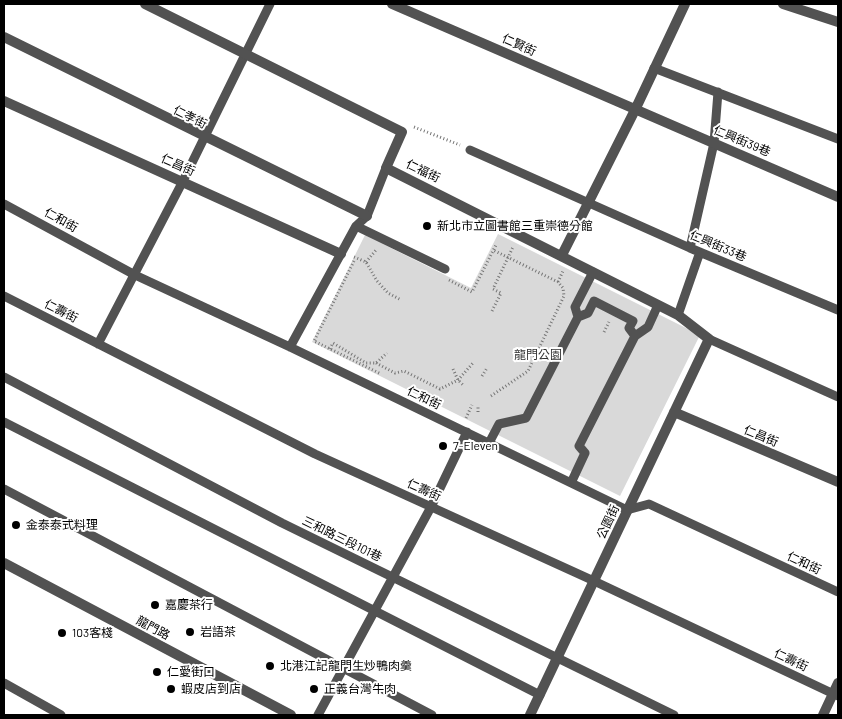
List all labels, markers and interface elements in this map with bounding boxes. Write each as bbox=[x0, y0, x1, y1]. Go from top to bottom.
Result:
street label: 仁賢街 bbox=[500, 31, 538, 59]
street label: 仁孝街 bbox=[171, 102, 209, 132]
street label: 仁興街39巷 bbox=[711, 123, 773, 159]
street label: 仁昌街 bbox=[159, 151, 197, 179]
street label: 仁福街 bbox=[404, 157, 442, 185]
street label: 仁和街 bbox=[42, 205, 80, 235]
place label: 新北市立圖書館三重崇德分館 bbox=[437, 219, 593, 233]
marker: 新北市立圖書館三重崇德分館 bbox=[421, 220, 433, 232]
street label: 仁興街33巷 bbox=[687, 228, 749, 264]
street label: 仁壽街 bbox=[42, 296, 80, 326]
park label: 龍門公園 bbox=[514, 348, 562, 362]
street label: 仁和街 bbox=[405, 384, 443, 412]
street label: 仁昌街 bbox=[742, 422, 780, 450]
place label: 7-Eleven bbox=[453, 439, 498, 453]
marker: 7-Eleven bbox=[437, 440, 449, 452]
street label: 仁壽街 bbox=[405, 476, 443, 504]
street label: 公園街 bbox=[594, 503, 622, 541]
street label: 三和路三段101巷 bbox=[300, 513, 384, 565]
place label: 金泰泰式料理 bbox=[26, 518, 98, 532]
marker: 金泰泰式料理 bbox=[10, 519, 22, 531]
street label: 仁和街 bbox=[785, 549, 823, 577]
place label: 嘉慶茶行 bbox=[165, 598, 213, 612]
marker: 嘉慶茶行 bbox=[149, 599, 161, 611]
street label: 龍門路 bbox=[134, 613, 172, 643]
place label: 岩語茶 bbox=[200, 625, 236, 639]
place label: 103客棧 bbox=[72, 626, 113, 640]
marker: 岩語茶 bbox=[184, 626, 196, 638]
marker: 103客棧 bbox=[56, 627, 68, 639]
street label: 仁壽街 bbox=[772, 646, 810, 674]
place label: 北港江記龍門生炒鴨肉羹 bbox=[280, 659, 412, 673]
marker: 北港江記龍門生炒鴨肉羹 bbox=[264, 660, 276, 672]
place label: 仁愛街口 bbox=[167, 665, 215, 679]
marker: 仁愛街口 bbox=[151, 666, 163, 678]
place label: 蝦皮店到店 bbox=[181, 682, 241, 696]
place label: 正義台灣牛肉 bbox=[324, 682, 396, 696]
marker: 蝦皮店到店 bbox=[165, 683, 177, 695]
marker: 正義台灣牛肉 bbox=[308, 683, 320, 695]

